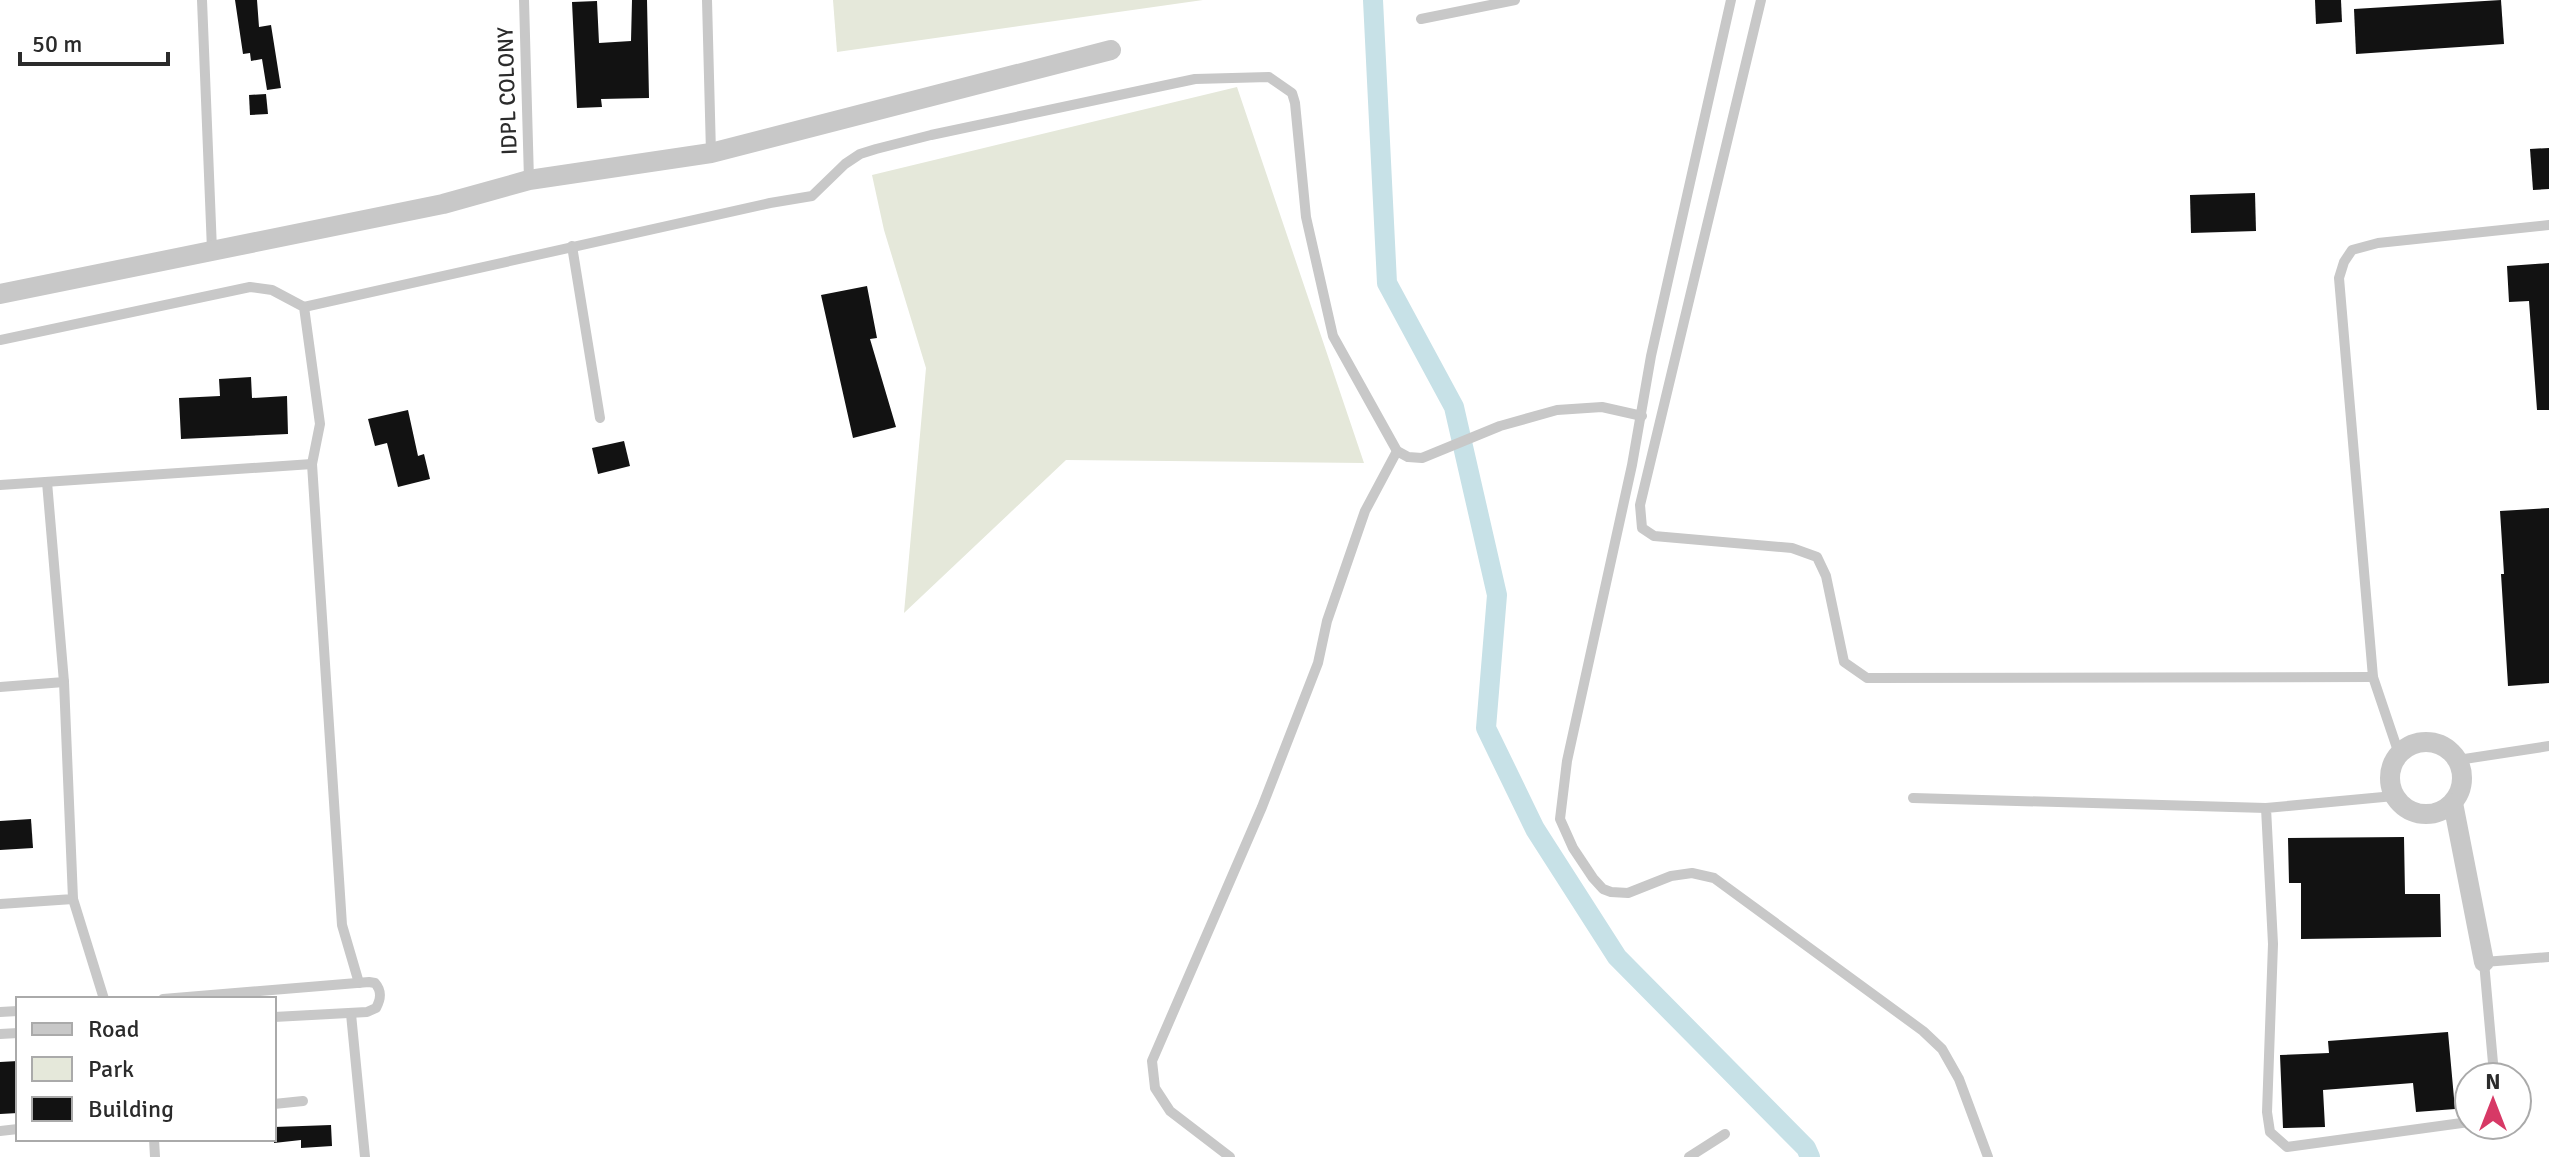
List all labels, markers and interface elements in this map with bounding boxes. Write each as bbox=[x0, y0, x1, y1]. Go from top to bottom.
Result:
scale bar bbox=[20, 16, 168, 66]
street label: IDPL COLONY bbox=[491, 26, 523, 156]
text: 50 m bbox=[32, 29, 82, 59]
legend bbox=[16, 997, 276, 1141]
text: Road bbox=[88, 1014, 139, 1044]
text: Park bbox=[88, 1054, 134, 1084]
north arrow bbox=[2453, 1061, 2533, 1141]
text: N bbox=[2485, 1068, 2501, 1095]
text: Building bbox=[88, 1094, 174, 1124]

